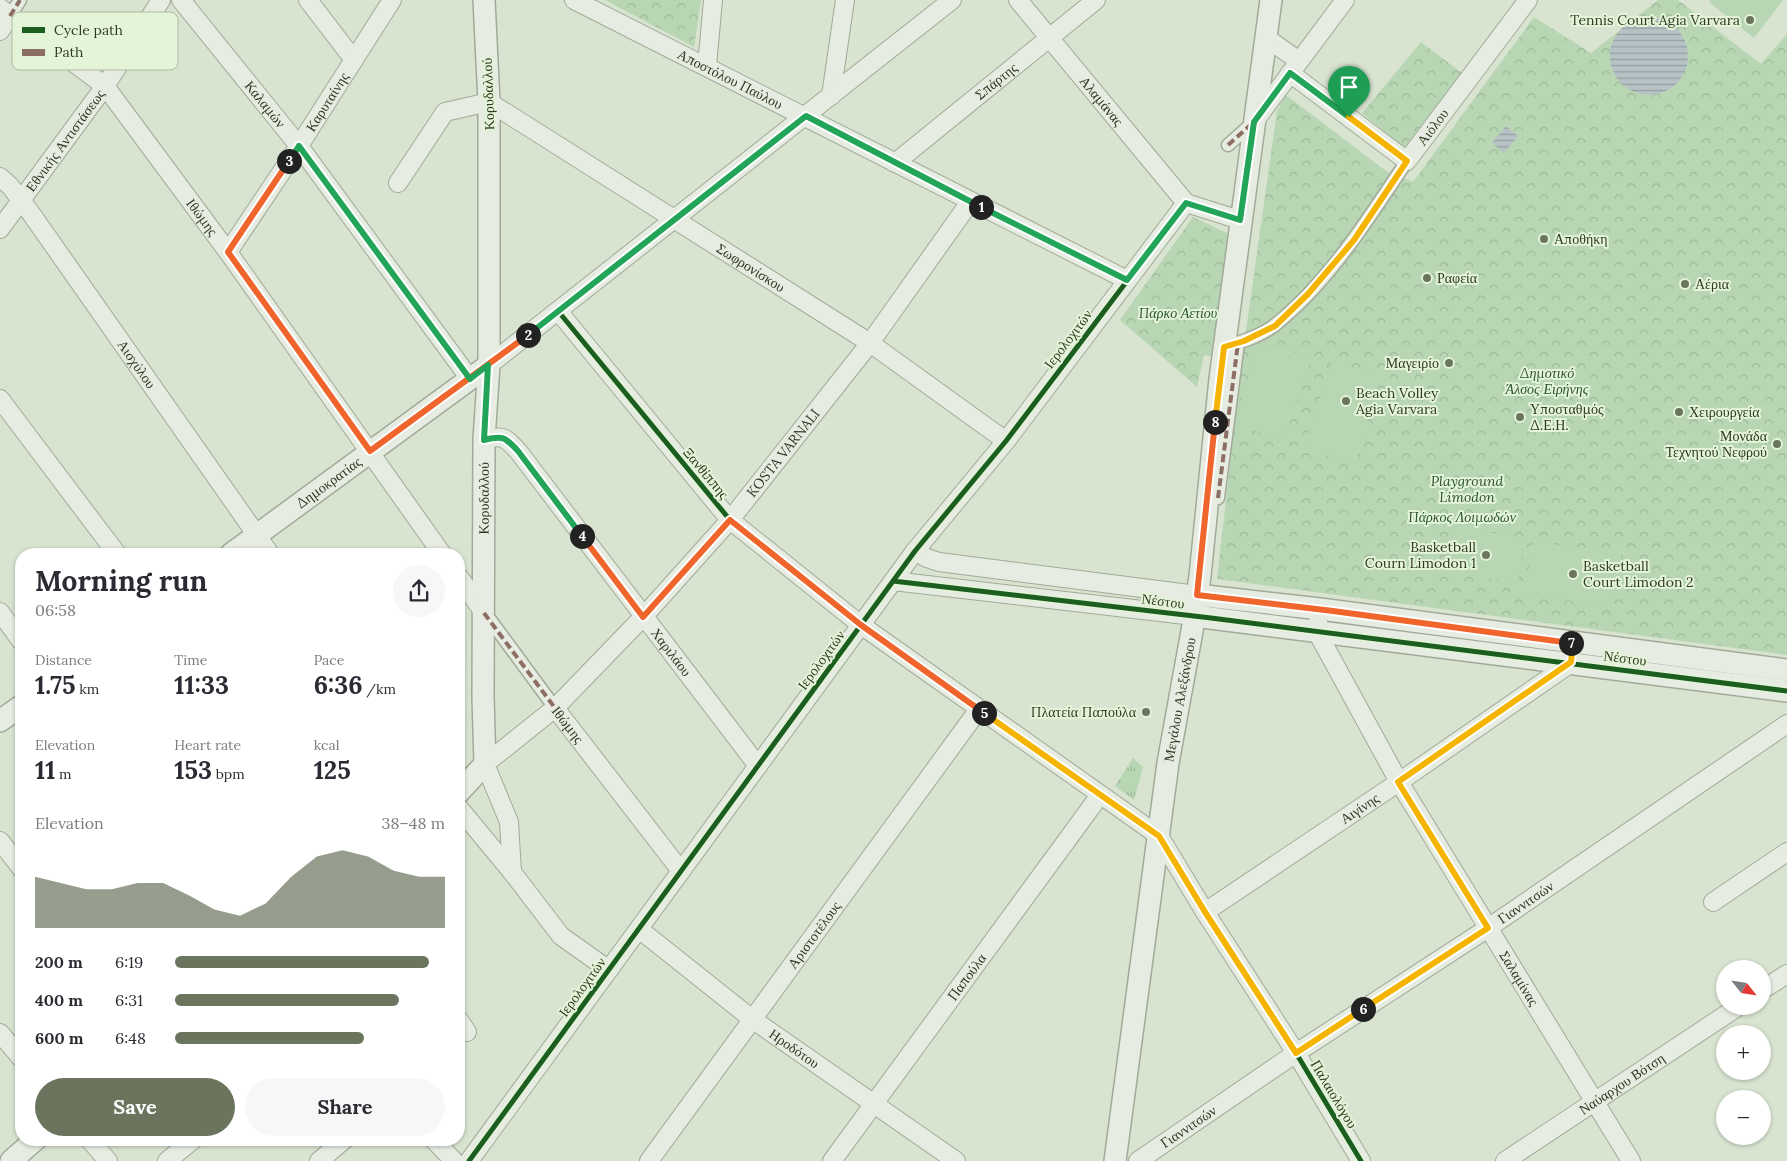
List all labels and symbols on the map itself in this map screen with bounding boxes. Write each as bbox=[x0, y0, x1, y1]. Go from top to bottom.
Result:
place label: Tennis Court Agia Varvara bbox=[1570, 11, 1740, 29]
legend bbox=[12, 12, 178, 70]
marker: Tennis Court Agia Varvara bbox=[1744, 14, 1756, 26]
text: Cycle path bbox=[54, 21, 123, 39]
text: Path bbox=[54, 43, 83, 61]
street label: Αποστόλου Παύλου bbox=[675, 45, 786, 113]
street label: Κορυδαλλού bbox=[478, 57, 498, 131]
street label: Σπάρτης bbox=[971, 58, 1021, 104]
pin bbox=[1328, 66, 1370, 117]
street label: Καρυταίνης bbox=[302, 68, 353, 135]
street label: Αλαμάνας bbox=[1076, 72, 1128, 130]
street label: Καλαμών bbox=[241, 77, 290, 131]
street label: Εθνικής Αντιστάσεως bbox=[22, 85, 109, 195]
street label: Αιόλου bbox=[1413, 105, 1452, 149]
pin: 3 bbox=[276, 148, 302, 174]
pin: 1 bbox=[968, 194, 994, 220]
street label: Ιθώμης bbox=[182, 195, 222, 240]
place label: Αποθήκη bbox=[1554, 230, 1608, 248]
marker: Αποθήκη bbox=[1538, 233, 1550, 245]
street label: Σωφρονίσκου bbox=[713, 239, 789, 296]
place label: Ραφεία bbox=[1437, 269, 1478, 287]
marker: Ραφεία bbox=[1421, 272, 1433, 284]
place label: Αέρια bbox=[1695, 275, 1730, 293]
marker: Αέρια bbox=[1679, 278, 1691, 290]
park label: Πάρκο Αετίου bbox=[1139, 304, 1217, 322]
street label: Ιερολοχιτών bbox=[1040, 306, 1096, 372]
pin: 2 bbox=[516, 322, 540, 348]
street label: Αισχύλου bbox=[113, 336, 160, 392]
place label: Μαγειρίο bbox=[1386, 354, 1439, 372]
marker: Μαγειρίο bbox=[1443, 357, 1455, 369]
park label: Δημοτικό Άλσος Ειρήνης bbox=[1505, 364, 1589, 398]
place label: Beach Volley Agia Varvara bbox=[1355, 384, 1439, 418]
marker: Beach Volley Agia Varvara bbox=[1340, 395, 1352, 407]
place label: Υποσταθμός Δ.Ε.Η. bbox=[1530, 400, 1604, 434]
place label: Χειρουργεία bbox=[1689, 403, 1760, 421]
street label: KOSTA VARNALI bbox=[743, 405, 824, 501]
marker: Χειρουργεία bbox=[1673, 406, 1685, 418]
pin: 8 bbox=[1202, 410, 1228, 434]
marker: Υποσταθμός Δ.Ε.Η. bbox=[1514, 411, 1526, 423]
place label: Μονάδα Τεχνητού Νεφρού bbox=[1665, 427, 1768, 461]
marker: Μονάδα Τεχνητού Νεφρού bbox=[1771, 438, 1783, 450]
street label: Ξανθίππης bbox=[679, 443, 733, 503]
street label: Δημοκρατίας bbox=[292, 452, 365, 512]
street label: Κορυδαλλού bbox=[475, 462, 493, 535]
park label: Playground Limodon bbox=[1431, 472, 1504, 506]
park label: Πάρκος Λοιμωδών bbox=[1408, 508, 1517, 526]
pin: 4 bbox=[570, 524, 594, 548]
place label: Basketball Courn Limodon 1 bbox=[1365, 538, 1476, 572]
marker: Basketball Courn Limodon 1 bbox=[1480, 549, 1492, 561]
place label: Basketball Court Limodon 2 bbox=[1583, 557, 1694, 591]
marker: Basketball Court Limodon 2 bbox=[1567, 568, 1579, 580]
street label: Νέστου bbox=[1141, 589, 1186, 613]
street label: Χαριλάου bbox=[647, 624, 696, 680]
street label: Ιερολοχιτών bbox=[793, 627, 849, 693]
pin: 7 bbox=[1558, 630, 1584, 656]
street label: Μεγάλου Αλεξάνδρου bbox=[1159, 636, 1200, 763]
street label: Νέστου bbox=[1603, 646, 1648, 670]
pin: 5 bbox=[972, 700, 996, 726]
street label: Ιθώμης bbox=[548, 702, 588, 747]
place label: Πλατεία Παπούλα bbox=[1031, 703, 1137, 721]
marker: Πλατεία Παπούλα bbox=[1140, 706, 1152, 718]
street label: Αιγίνης bbox=[1337, 789, 1383, 828]
street label: Γιαννιτσών bbox=[1494, 877, 1557, 928]
street label: Αριστοτέλους bbox=[784, 897, 845, 972]
street label: Σαλαμίνας bbox=[1495, 947, 1543, 1009]
street label: Παπούλα bbox=[943, 949, 990, 1004]
street label: Ιερολοχιτών bbox=[554, 954, 610, 1020]
north arrow bbox=[1716, 960, 1771, 1015]
pin: 6 bbox=[1350, 996, 1376, 1022]
street label: Ηροδότου bbox=[766, 1025, 823, 1072]
street label: Ναύαρχου Βότση bbox=[1575, 1049, 1668, 1119]
street label: Παλαιολόγου bbox=[1307, 1056, 1362, 1132]
street label: Γιαννιτσών bbox=[1157, 1101, 1220, 1152]

